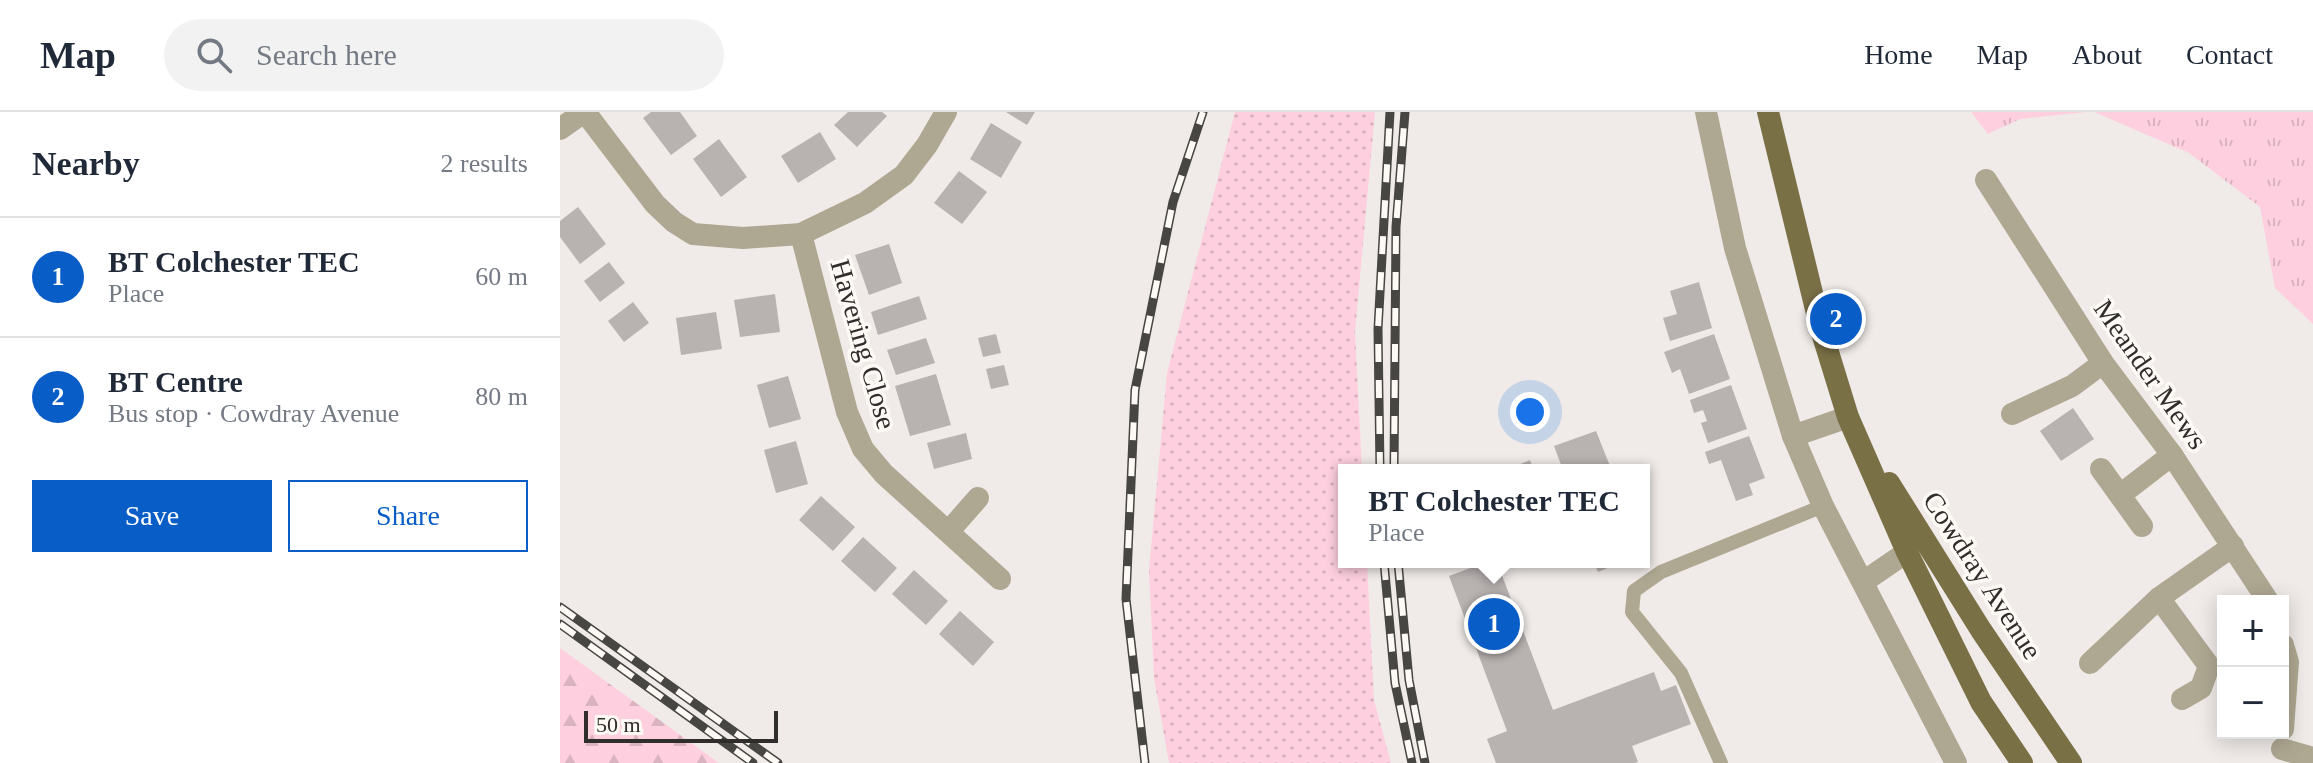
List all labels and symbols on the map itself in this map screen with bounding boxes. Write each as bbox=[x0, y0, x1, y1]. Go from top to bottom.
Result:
street label: Havering Close bbox=[825, 256, 903, 433]
pin: 2 bbox=[1810, 289, 1862, 349]
street label: Meander Mews bbox=[2088, 294, 2213, 455]
your location bbox=[1510, 392, 1550, 432]
street label: Cowdray Avenue bbox=[1917, 486, 2048, 665]
pin: 1 bbox=[1468, 594, 1520, 654]
scale bar bbox=[584, 707, 778, 743]

